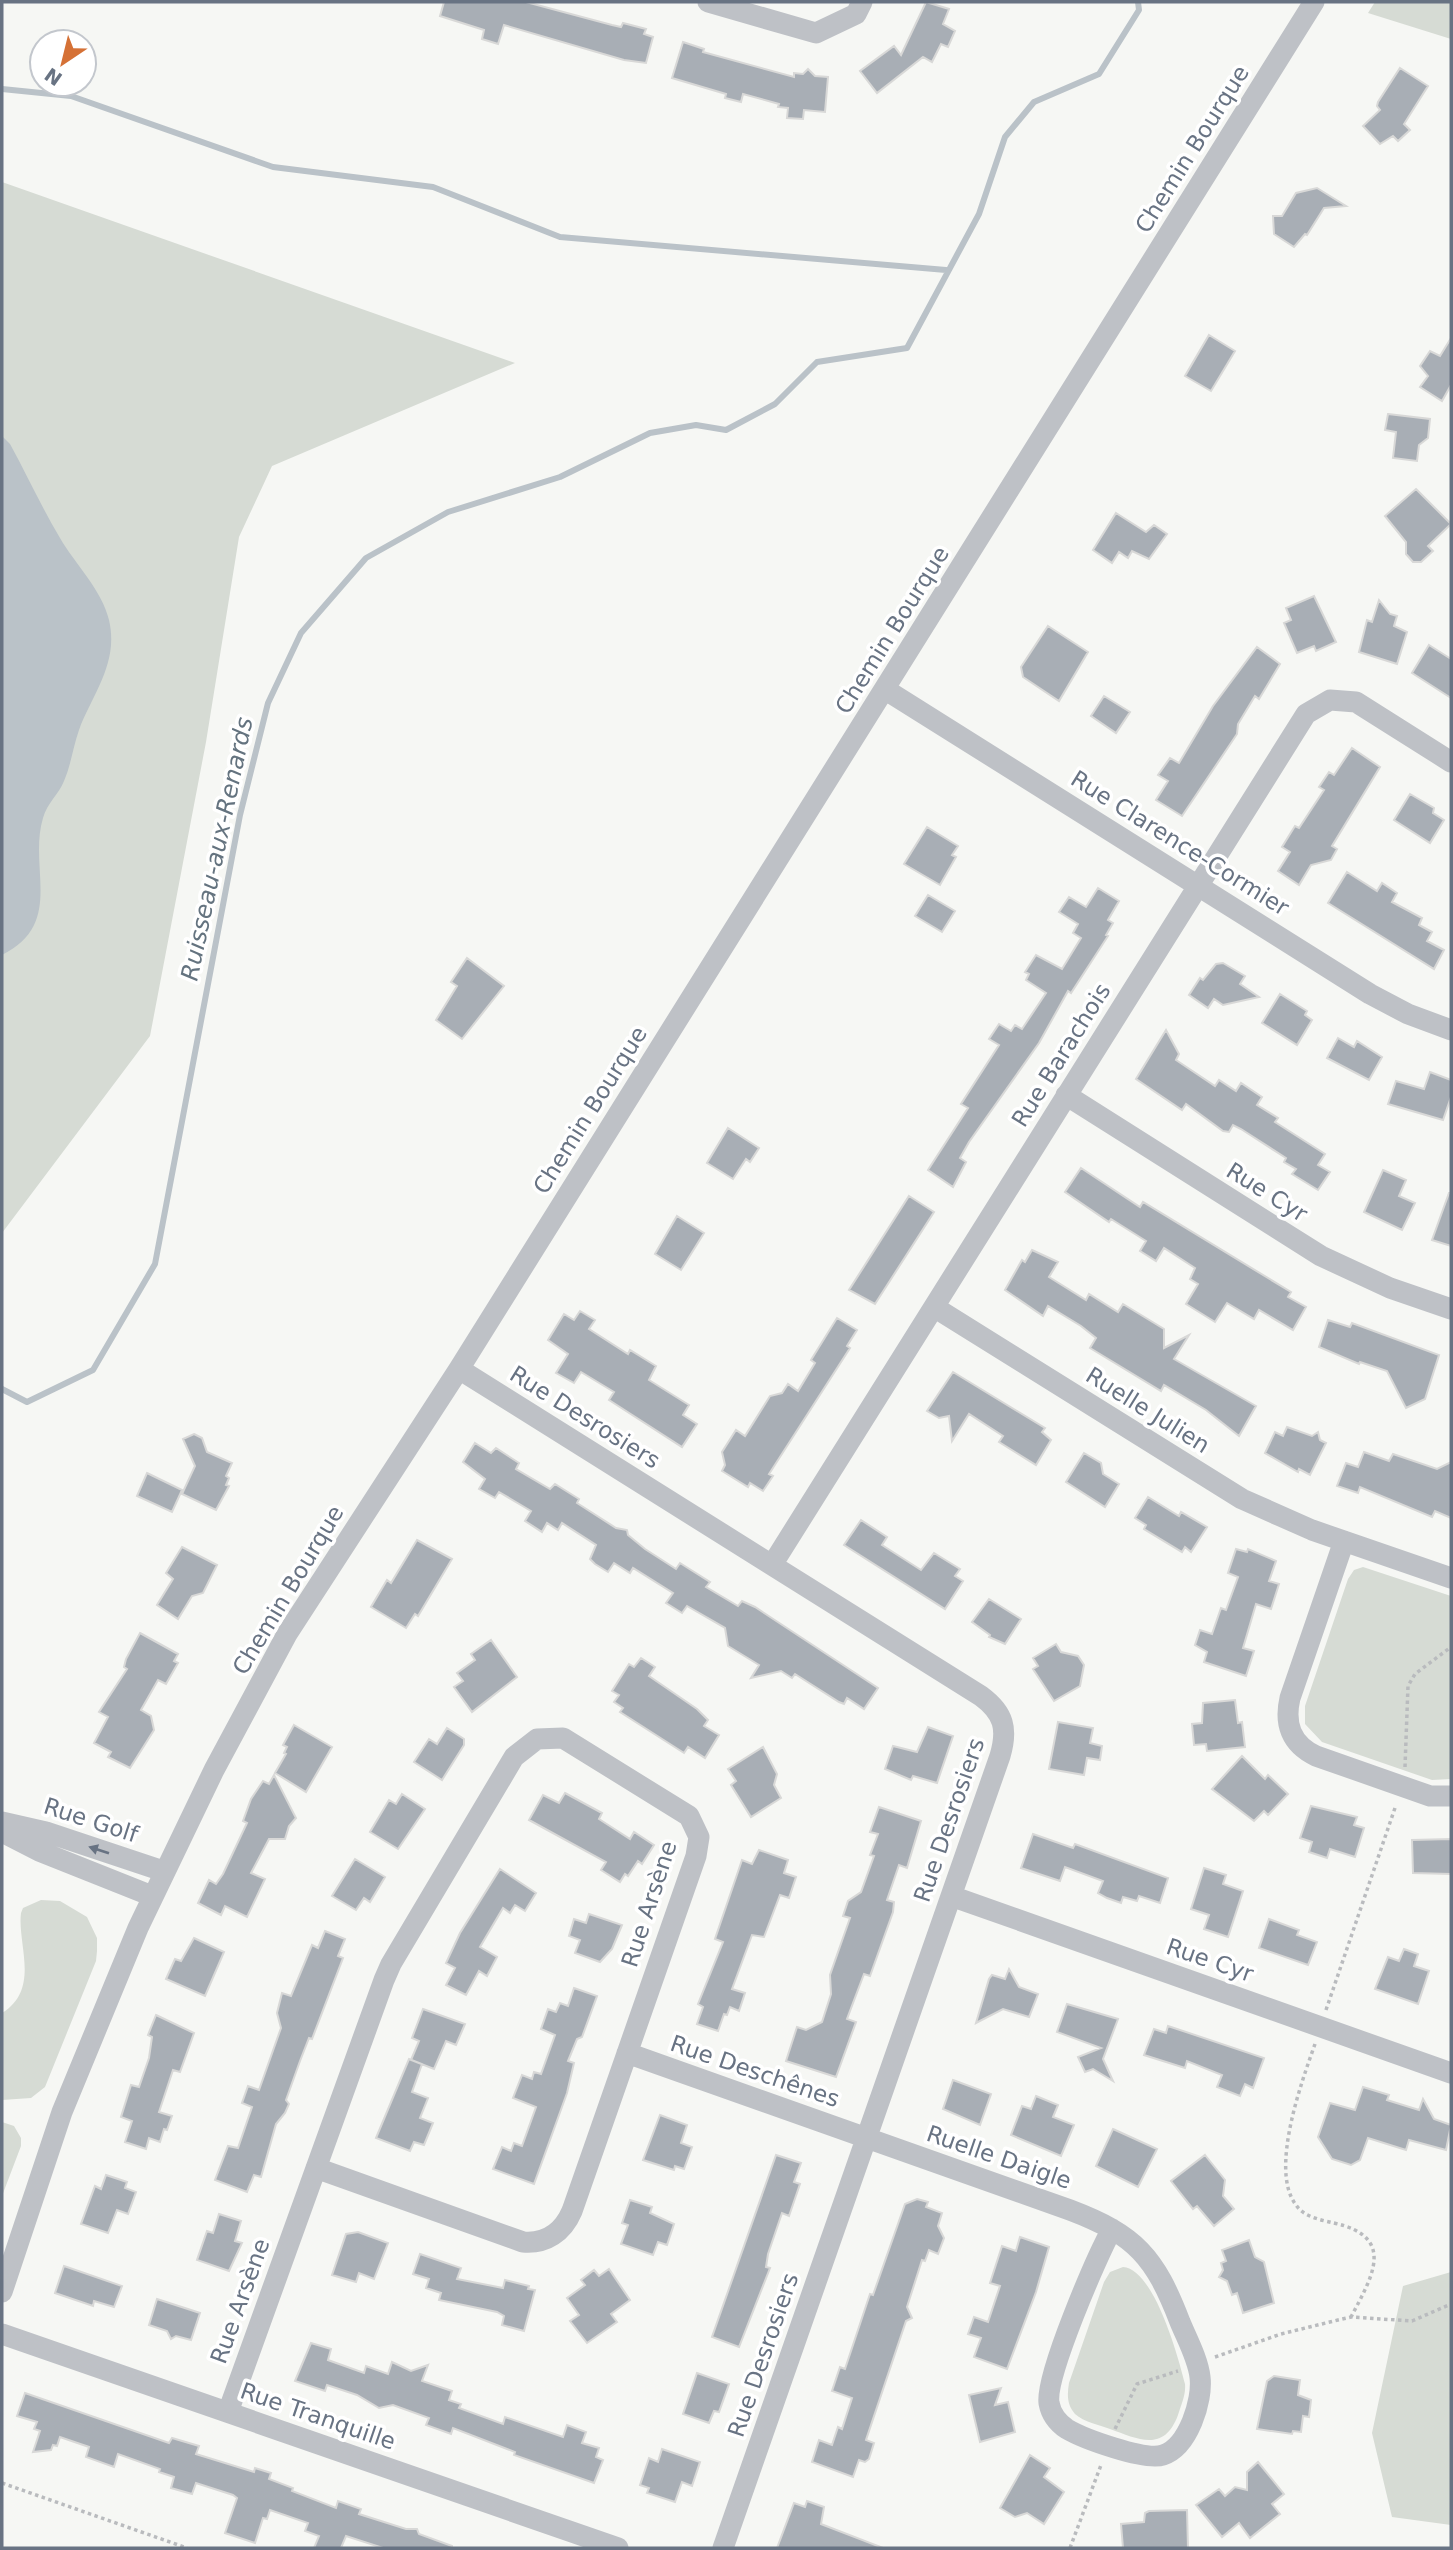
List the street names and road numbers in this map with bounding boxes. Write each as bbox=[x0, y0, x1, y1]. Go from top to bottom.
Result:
street label: Chemin Bourque bbox=[1130, 61, 1254, 237]
street label: Chemin Bourque bbox=[830, 542, 954, 718]
street label: Rue Clarence-Cormier bbox=[1066, 765, 1294, 921]
street label: Rue Barachois bbox=[1007, 979, 1115, 1131]
street label: Chemin Bourque bbox=[528, 1022, 652, 1198]
street label: Rue Cyr bbox=[1222, 1157, 1313, 1227]
street label: Rue Desrosiers bbox=[505, 1360, 665, 1474]
street label: Ruelle Julien bbox=[1081, 1362, 1215, 1458]
street label: Chemin Bourque bbox=[227, 1501, 349, 1679]
street label: Rue Desrosiers bbox=[909, 1735, 989, 1905]
street label: Rue Golf bbox=[41, 1793, 142, 1848]
street label: Rue Arsène bbox=[616, 1838, 682, 1970]
street label: Rue Cyr bbox=[1163, 1933, 1257, 1987]
street label: Rue Deschênes bbox=[667, 2030, 843, 2112]
street label: Ruelle Daigle bbox=[923, 2120, 1075, 2194]
street label: Rue Arsène bbox=[205, 2235, 275, 2367]
street label: Rue Desrosiers bbox=[723, 2270, 803, 2440]
street label: Rue Tranquille bbox=[237, 2377, 399, 2455]

